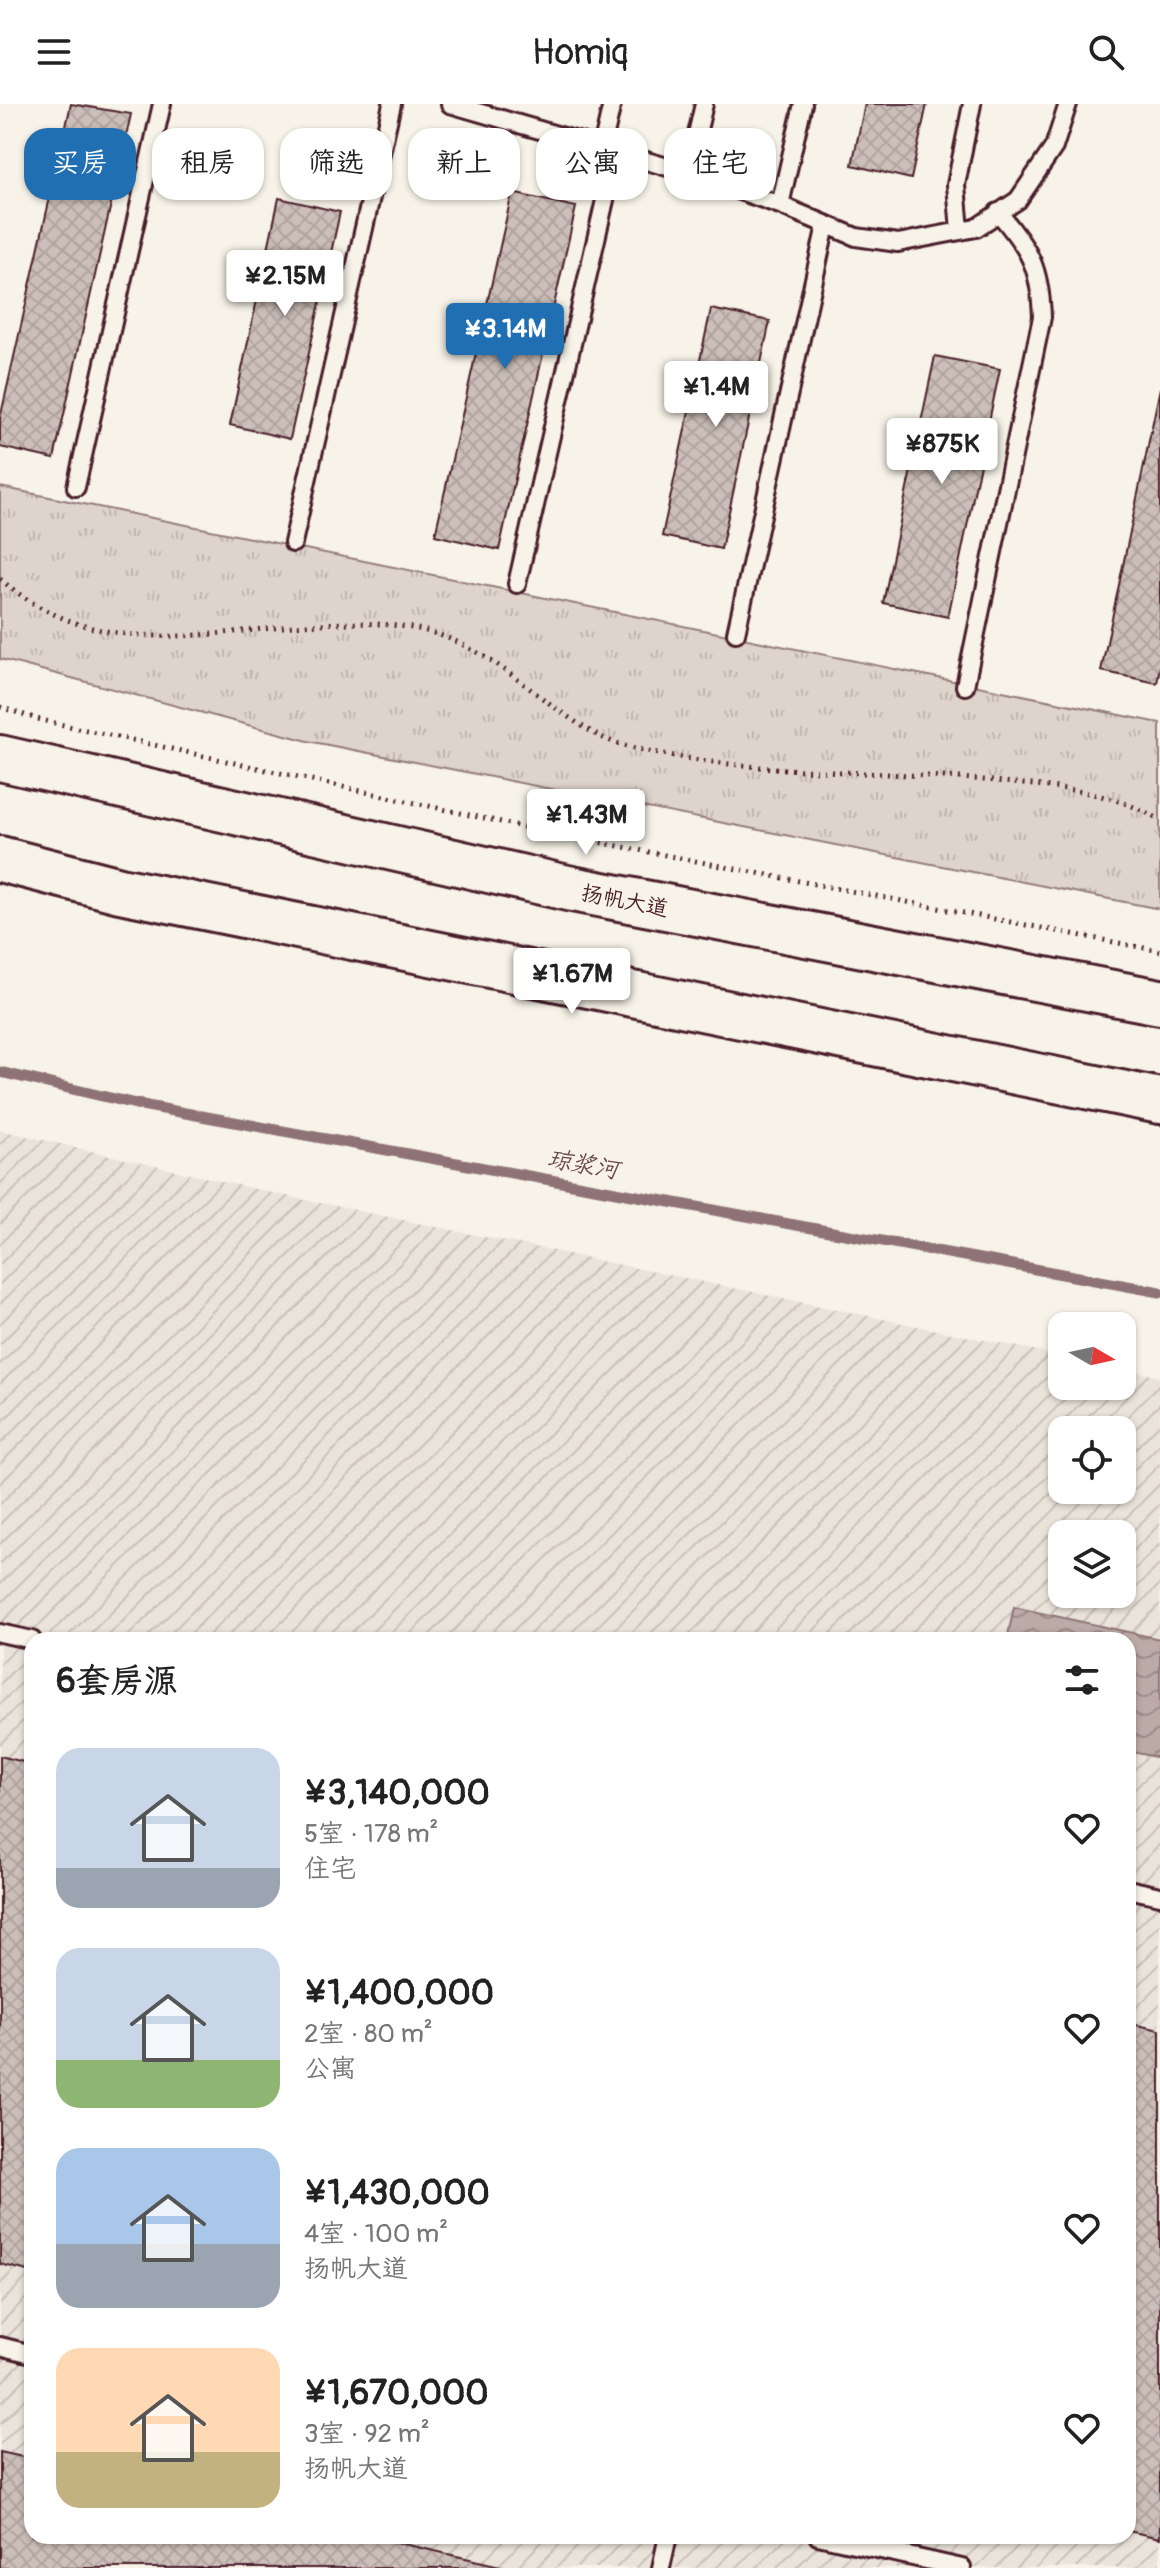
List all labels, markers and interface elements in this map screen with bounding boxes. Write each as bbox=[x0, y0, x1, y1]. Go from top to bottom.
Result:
icon: menu bbox=[32, 30, 76, 74]
text: Homiq bbox=[532, 30, 628, 75]
icon: search bbox=[1084, 30, 1128, 74]
chip: 买房 bbox=[24, 128, 136, 200]
chip: 租房 bbox=[152, 128, 264, 200]
chip: 筛选 bbox=[280, 128, 392, 200]
chip: 新上 bbox=[408, 128, 520, 200]
chip: 公寓 bbox=[536, 128, 648, 200]
chip: 住宅 bbox=[664, 128, 776, 200]
pin: ¥2.15M bbox=[220, 250, 350, 318]
text: ¥2.15M bbox=[244, 260, 326, 292]
pin: ¥3.14M bbox=[440, 303, 570, 371]
text: ¥3.14M bbox=[464, 313, 546, 345]
pin: ¥1.4M bbox=[660, 361, 772, 429]
text: ¥1.4M bbox=[682, 371, 750, 403]
pin: ¥875K bbox=[886, 418, 998, 486]
text: ¥875K bbox=[905, 428, 979, 460]
pin: ¥1.43M bbox=[521, 789, 651, 857]
text: ¥1.43M bbox=[545, 799, 627, 831]
street label: 扬帆大道 bbox=[579, 879, 671, 923]
pin: ¥1.67M bbox=[507, 948, 637, 1016]
text: ¥1.67M bbox=[531, 958, 613, 990]
water label: 琼浆河 bbox=[545, 1144, 625, 1186]
north arrow bbox=[1048, 1312, 1136, 1400]
map controls bbox=[1048, 1312, 1136, 1608]
button: locate bbox=[1048, 1416, 1136, 1504]
button: layers bbox=[1048, 1520, 1136, 1608]
icon: filters bbox=[1060, 1658, 1104, 1702]
text: 6套房源 bbox=[56, 1660, 178, 1703]
text: ¥3,140,000 bbox=[304, 1772, 490, 1815]
icon: home bbox=[120, 1780, 216, 1876]
icon: heart bbox=[1060, 1806, 1104, 1850]
text: 5室 · 178 m² bbox=[304, 1818, 438, 1850]
text: 住宅 bbox=[304, 1853, 356, 1885]
text: ¥1,400,000 bbox=[304, 1972, 494, 2015]
icon: home bbox=[120, 1980, 216, 2076]
icon: heart bbox=[1060, 2006, 1104, 2050]
text: 2室 · 80 m² bbox=[304, 2018, 433, 2050]
text: 公寓 bbox=[304, 2053, 356, 2085]
text: ¥1,430,000 bbox=[304, 2172, 490, 2215]
icon: home bbox=[120, 2180, 216, 2276]
icon: heart bbox=[1060, 2206, 1104, 2250]
text: 4室 · 100 m² bbox=[304, 2218, 448, 2250]
text: 扬帆大道 bbox=[304, 2253, 408, 2285]
text: ¥1,670,000 bbox=[304, 2372, 488, 2415]
icon: home bbox=[120, 2380, 216, 2476]
icon: heart bbox=[1060, 2406, 1104, 2450]
text: 3室 · 92 m² bbox=[304, 2418, 430, 2450]
text: 扬帆大道 bbox=[304, 2453, 408, 2485]

